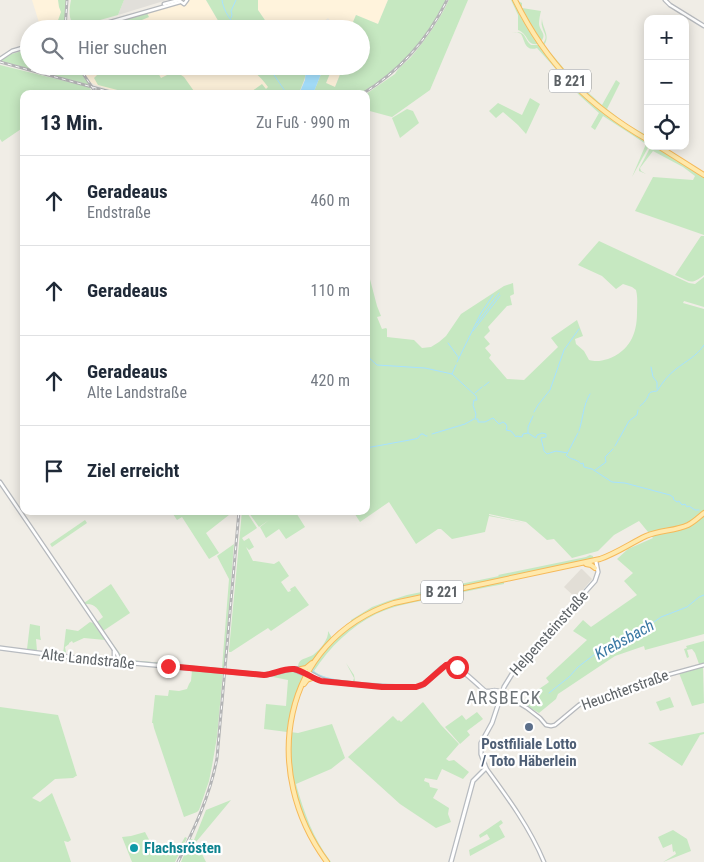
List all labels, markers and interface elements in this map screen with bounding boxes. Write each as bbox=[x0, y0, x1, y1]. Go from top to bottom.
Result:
map controls bbox=[644, 15, 689, 150]
button: + bbox=[644, 15, 689, 60]
search box bbox=[20, 20, 370, 75]
icon: search bbox=[38, 34, 66, 62]
text: Hier suchen bbox=[78, 36, 167, 59]
button: − bbox=[644, 60, 689, 105]
road number: B 221 bbox=[549, 70, 591, 92]
button: locate bbox=[644, 105, 689, 150]
text: 13 Min. bbox=[40, 111, 104, 135]
text: Zu Fuß · 990 m bbox=[256, 113, 350, 132]
text: Geradeaus bbox=[87, 180, 168, 203]
icon: ahead bbox=[40, 187, 68, 215]
text: 460 m bbox=[311, 191, 350, 210]
text: Endstraße bbox=[87, 203, 151, 222]
icon: ahead bbox=[40, 277, 68, 305]
text: Geradeaus bbox=[87, 279, 168, 302]
text: 110 m bbox=[311, 281, 350, 300]
text: Geradeaus bbox=[87, 360, 168, 383]
icon: ahead bbox=[40, 367, 68, 395]
text: 420 m bbox=[311, 371, 350, 390]
text: Alte Landstraße bbox=[87, 383, 187, 402]
icon: arrive bbox=[40, 457, 68, 485]
text: Ziel erreicht bbox=[87, 459, 179, 482]
road number: B 221 bbox=[421, 580, 463, 604]
street label: Helpensteinstraße bbox=[506, 587, 592, 679]
water label: Krebsbach bbox=[591, 615, 657, 663]
street label: Alte Landstraße bbox=[40, 645, 136, 673]
route end bbox=[157, 655, 180, 678]
route start bbox=[446, 656, 469, 679]
street label: Heuchterstraße bbox=[579, 666, 671, 714]
district label: ARSBECK bbox=[466, 687, 542, 708]
marker: Postfiliale Lotto / Toto Häberlein bbox=[523, 721, 535, 733]
place label: Postfiliale Lotto / Toto Häberlein bbox=[481, 735, 577, 770]
place label: Flachsrösten bbox=[144, 839, 221, 857]
marker: Flachsrösten bbox=[128, 842, 140, 854]

